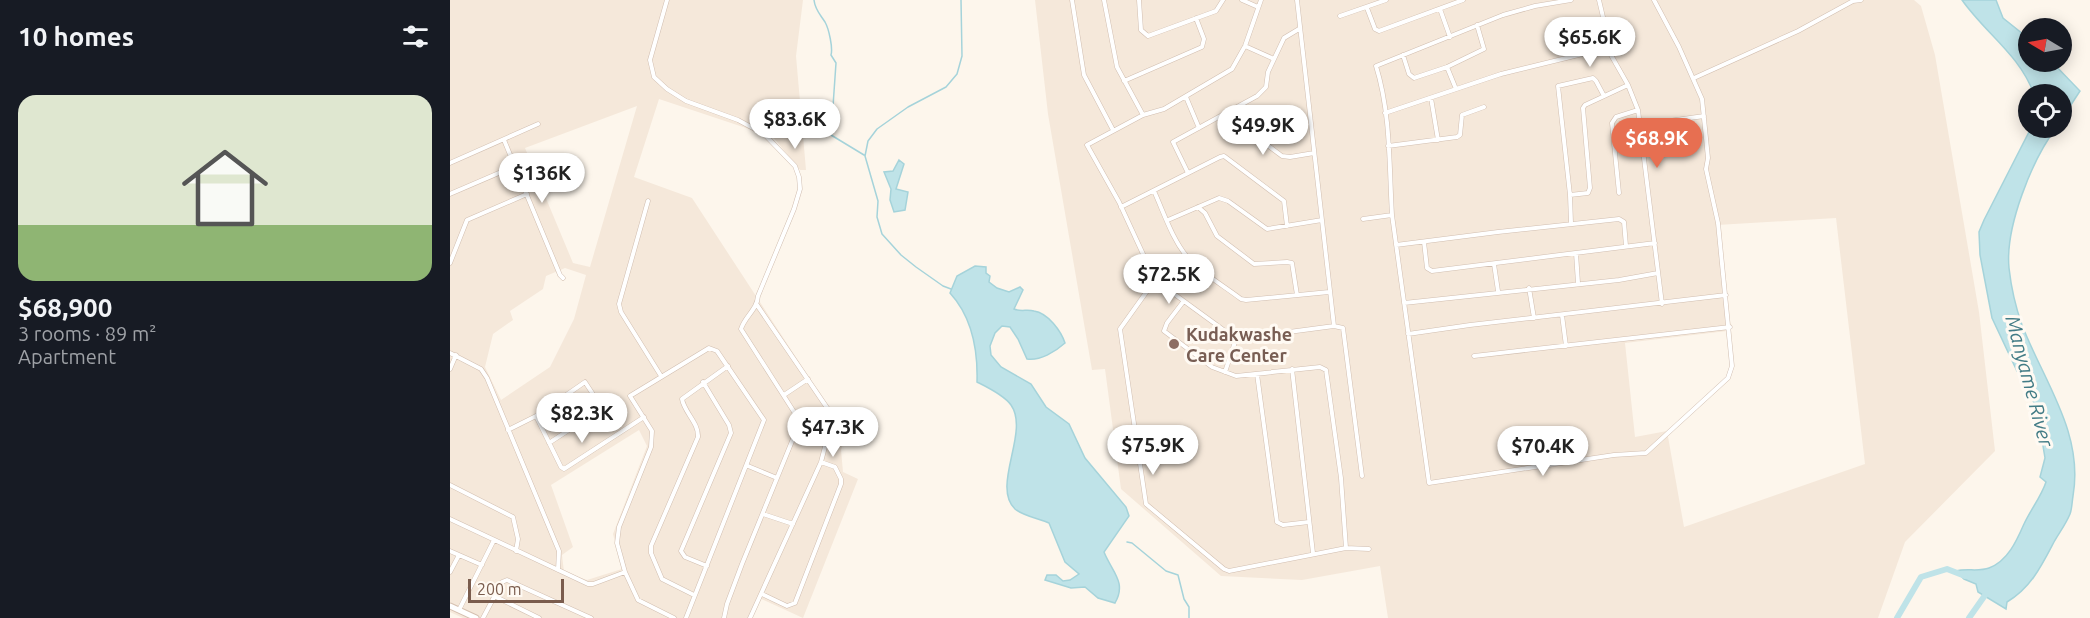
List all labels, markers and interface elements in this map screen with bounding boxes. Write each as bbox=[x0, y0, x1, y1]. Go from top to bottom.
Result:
pin: $65.6K bbox=[1541, 17, 1639, 68]
north arrow bbox=[2018, 18, 2072, 72]
map controls bbox=[2018, 18, 2072, 138]
icon: filters bbox=[399, 20, 432, 53]
text: 10 homes bbox=[18, 22, 134, 51]
text: $65.6K bbox=[1558, 25, 1622, 48]
button: locate bbox=[2018, 84, 2072, 138]
pin: $83.6K bbox=[746, 99, 844, 150]
pin: $49.9K bbox=[1214, 105, 1312, 156]
text: $83.6K bbox=[763, 107, 827, 130]
text: $49.9K bbox=[1231, 113, 1295, 136]
pin: $68.9K bbox=[1608, 118, 1706, 169]
text: $68.9K bbox=[1625, 126, 1689, 149]
icon: home bbox=[171, 134, 279, 242]
pin: $136K bbox=[500, 153, 584, 204]
text: $136K bbox=[513, 161, 571, 184]
pin: $72.5K bbox=[1120, 254, 1218, 305]
text: $72.5K bbox=[1137, 262, 1201, 285]
text: $68,900 bbox=[18, 293, 112, 322]
water label: Manyame River bbox=[2001, 313, 2059, 450]
text: 3 rooms · 89 m² bbox=[18, 322, 156, 345]
place label: Kudakwashe Care Center bbox=[1186, 324, 1292, 365]
marker: Kudakwashe Care Center bbox=[1167, 337, 1181, 351]
text: Apartment bbox=[18, 345, 116, 368]
pin: $82.3K bbox=[533, 393, 631, 444]
text: $82.3K bbox=[550, 401, 614, 424]
pin: $47.3K bbox=[784, 407, 882, 458]
text: $47.3K bbox=[801, 415, 865, 438]
pin: $75.9K bbox=[1104, 425, 1202, 476]
pin: $70.4K bbox=[1494, 426, 1592, 477]
text: $75.9K bbox=[1121, 433, 1185, 456]
text: $70.4K bbox=[1511, 434, 1575, 457]
scale bar bbox=[468, 576, 564, 604]
text: 200 m bbox=[477, 580, 522, 598]

